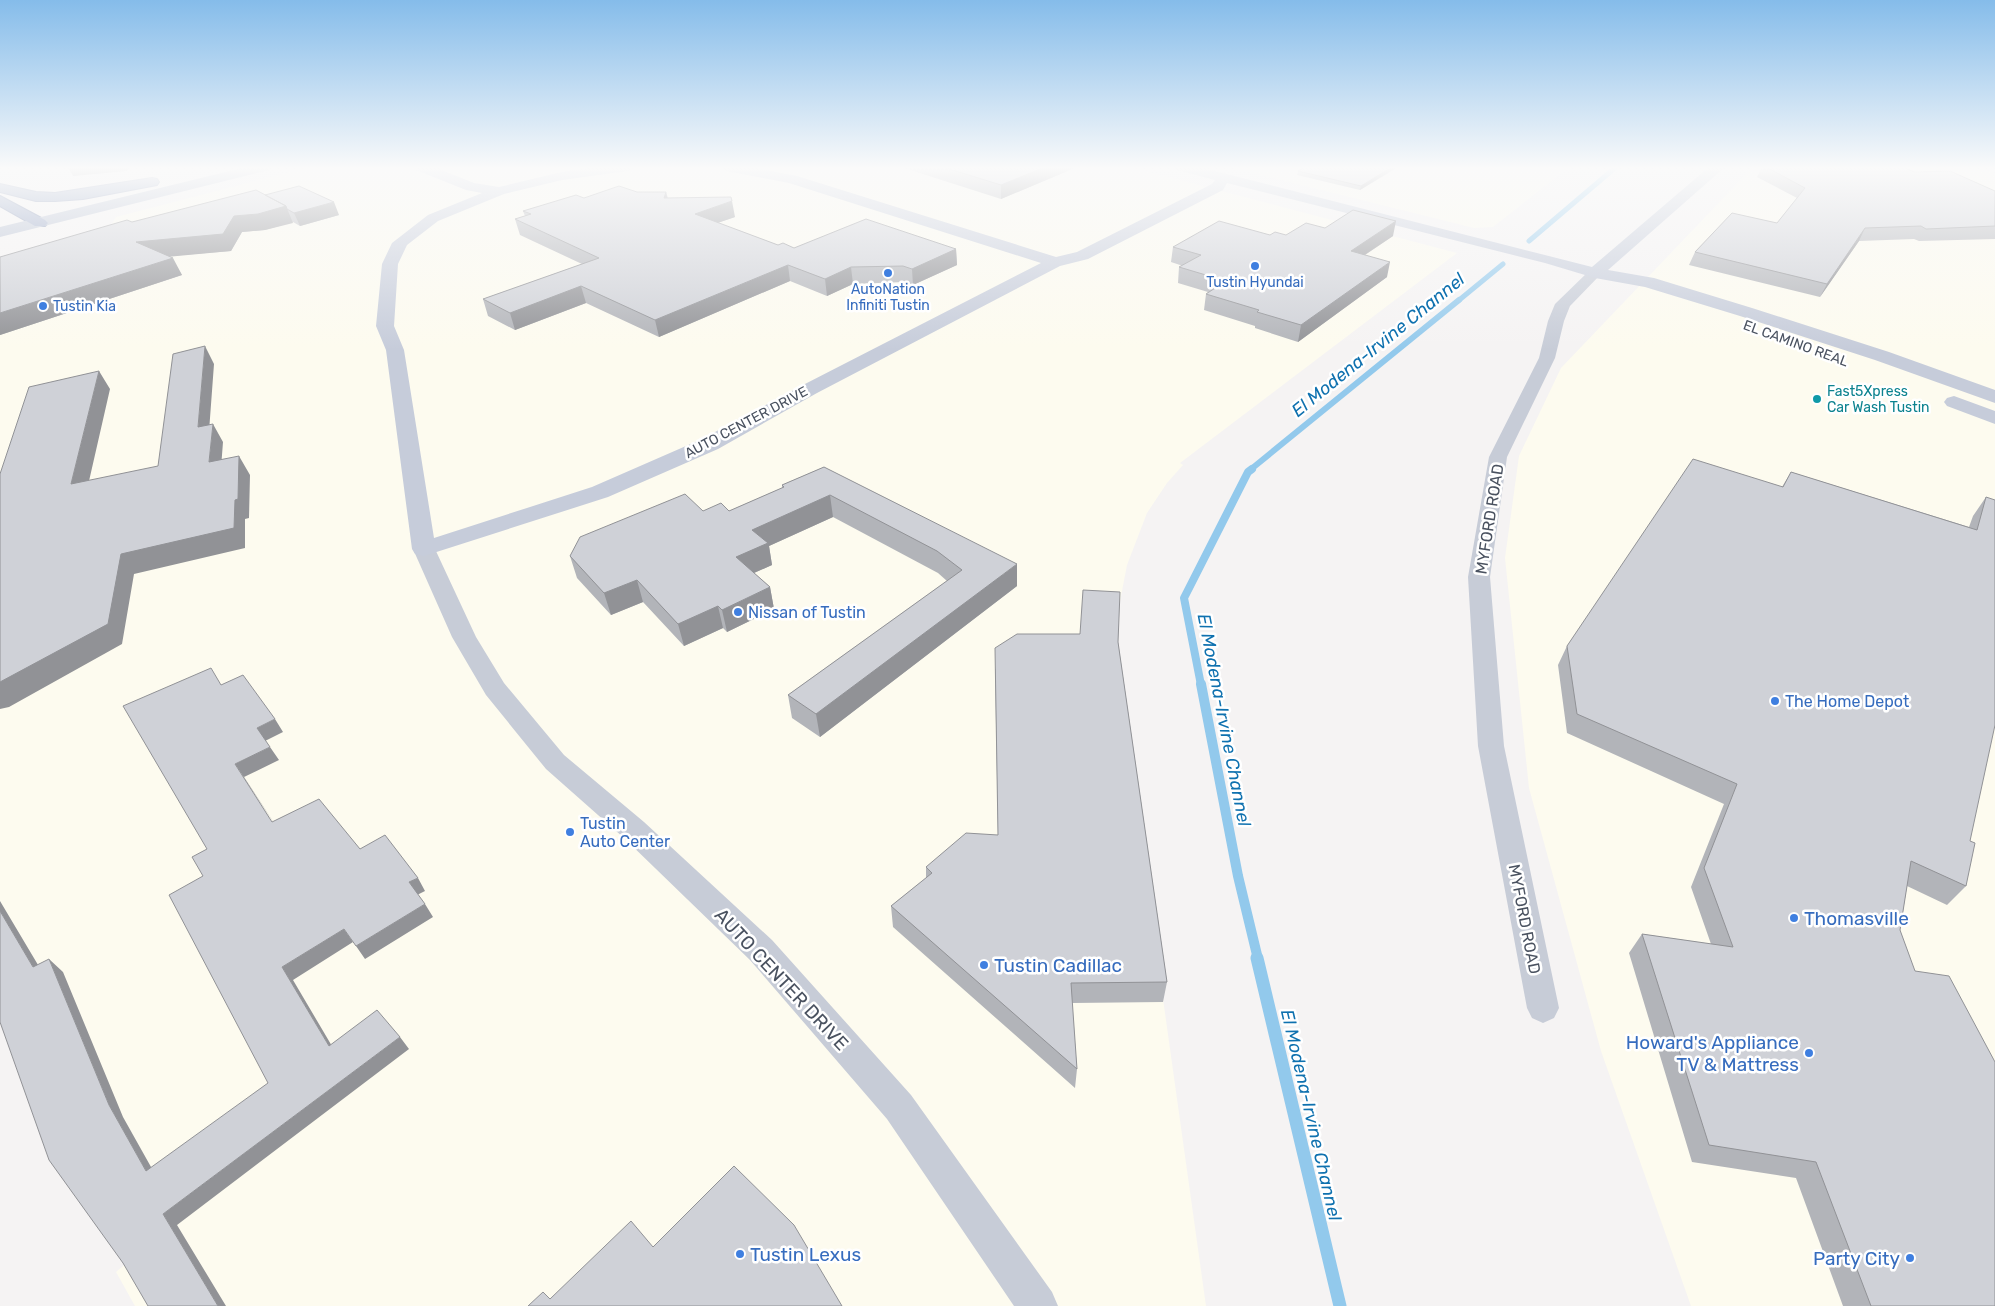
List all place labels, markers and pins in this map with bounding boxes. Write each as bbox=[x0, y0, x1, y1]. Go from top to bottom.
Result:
marker: Tustin Hyundai bbox=[1249, 260, 1261, 272]
marker: AutoNation Infiniti Tustin bbox=[882, 267, 894, 279]
place label: Tustin Hyundai bbox=[1206, 274, 1304, 291]
place label: AutoNation Infiniti Tustin bbox=[846, 281, 930, 314]
place label: Tustin Kia bbox=[53, 298, 116, 315]
marker: Tustin Kia bbox=[37, 300, 49, 312]
place label: Fast5Xpress Car Wash Tustin bbox=[1827, 383, 1930, 416]
marker: Fast5Xpress Car Wash Tustin bbox=[1811, 393, 1823, 405]
place label: Nissan of Tustin bbox=[748, 603, 866, 622]
marker: Nissan of Tustin bbox=[732, 606, 744, 618]
place label: The Home Depot bbox=[1785, 692, 1909, 711]
marker: The Home Depot bbox=[1769, 695, 1781, 707]
place label: Tustin Auto Center bbox=[580, 814, 670, 851]
marker: Tustin Auto Center bbox=[564, 826, 576, 838]
place label: Thomasville bbox=[1804, 907, 1909, 930]
marker: Thomasville bbox=[1788, 912, 1800, 924]
place label: Tustin Cadillac bbox=[994, 954, 1122, 977]
marker: Tustin Cadillac bbox=[978, 959, 990, 971]
place label: Howard's Appliance TV & Mattress bbox=[1626, 1031, 1799, 1076]
marker: Howard's Appliance TV & Mattress bbox=[1803, 1047, 1815, 1059]
place label: Tustin Lexus bbox=[750, 1243, 861, 1266]
place label: Party City bbox=[1813, 1247, 1900, 1270]
marker: Tustin Lexus bbox=[734, 1248, 746, 1260]
marker: Party City bbox=[1904, 1252, 1916, 1264]

